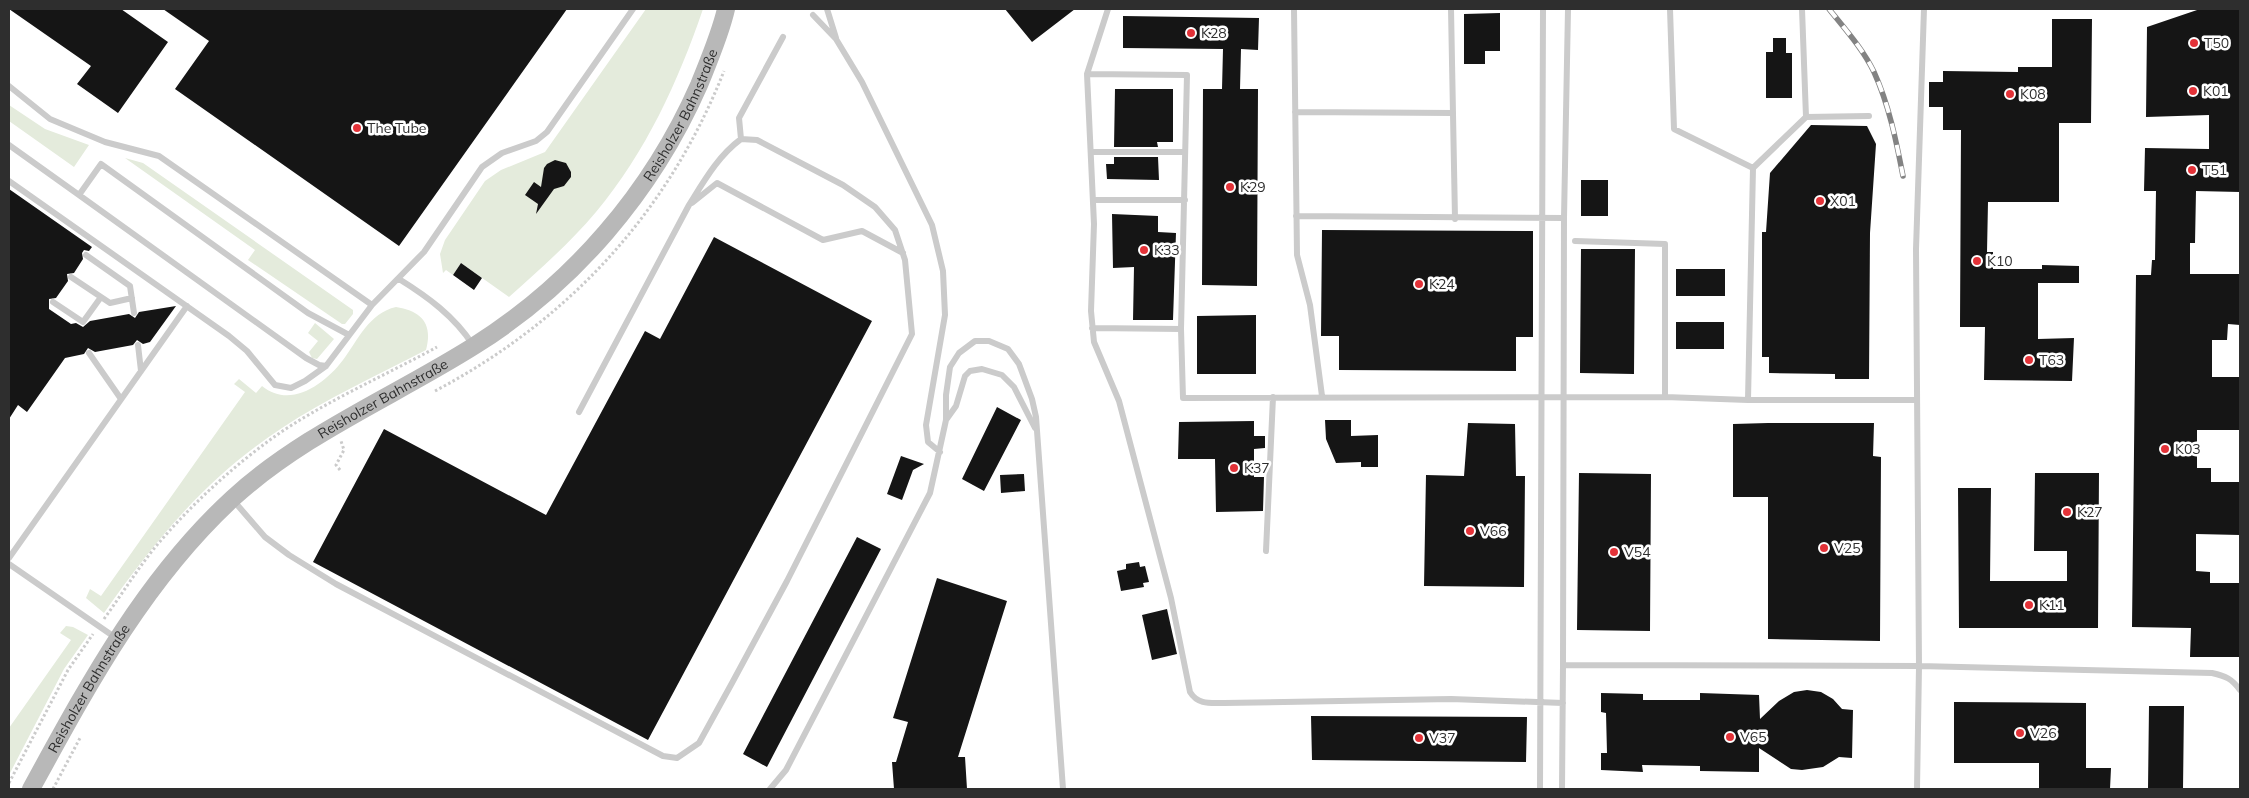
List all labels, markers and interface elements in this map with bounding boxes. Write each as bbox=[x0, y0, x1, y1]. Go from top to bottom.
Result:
place label: K28 bbox=[1201, 24, 1227, 42]
marker: K28 bbox=[1185, 27, 1197, 39]
place label: T50 bbox=[2204, 34, 2229, 52]
marker: T50 bbox=[2188, 37, 2200, 49]
street label: Reisholzer Bahnstraße bbox=[639, 46, 722, 185]
place label: K01 bbox=[2203, 82, 2229, 100]
place label: K08 bbox=[2020, 85, 2046, 103]
marker: K01 bbox=[2187, 85, 2199, 97]
marker: K08 bbox=[2004, 88, 2016, 100]
place label: The Tube bbox=[367, 119, 426, 137]
marker: The Tube bbox=[351, 122, 363, 134]
place label: T51 bbox=[2202, 161, 2227, 179]
marker: T51 bbox=[2186, 164, 2198, 176]
place label: K29 bbox=[1240, 178, 1266, 196]
marker: K29 bbox=[1224, 181, 1236, 193]
place label: X01 bbox=[1830, 192, 1856, 210]
marker: X01 bbox=[1814, 195, 1826, 207]
place label: K33 bbox=[1154, 241, 1180, 259]
marker: K33 bbox=[1138, 244, 1150, 256]
place label: K10 bbox=[1987, 252, 2013, 270]
marker: K10 bbox=[1971, 255, 1983, 267]
place label: K24 bbox=[1429, 275, 1455, 293]
marker: K24 bbox=[1413, 278, 1425, 290]
place label: T63 bbox=[2039, 351, 2064, 369]
marker: T63 bbox=[2023, 354, 2035, 366]
street label: Reisholzer Bahnstraße bbox=[314, 355, 451, 443]
place label: K03 bbox=[2175, 440, 2201, 458]
marker: K03 bbox=[2159, 443, 2171, 455]
place label: K37 bbox=[1244, 459, 1270, 477]
marker: K37 bbox=[1228, 462, 1240, 474]
place label: K27 bbox=[2077, 503, 2103, 521]
marker: K27 bbox=[2061, 506, 2073, 518]
place label: V66 bbox=[1480, 522, 1507, 540]
marker: V66 bbox=[1464, 525, 1476, 537]
place label: V25 bbox=[1834, 539, 1861, 557]
marker: V25 bbox=[1818, 542, 1830, 554]
place label: V54 bbox=[1624, 543, 1651, 561]
marker: V54 bbox=[1608, 546, 1620, 558]
place label: K11 bbox=[2039, 596, 2065, 614]
marker: K11 bbox=[2023, 599, 2035, 611]
street label: Reisholzer Bahnstraße bbox=[44, 621, 134, 756]
place label: V26 bbox=[2030, 724, 2057, 742]
marker: V26 bbox=[2014, 727, 2026, 739]
place label: V65 bbox=[1740, 728, 1767, 746]
place label: V37 bbox=[1429, 729, 1456, 747]
marker: V65 bbox=[1724, 731, 1736, 743]
marker: V37 bbox=[1413, 732, 1425, 744]

